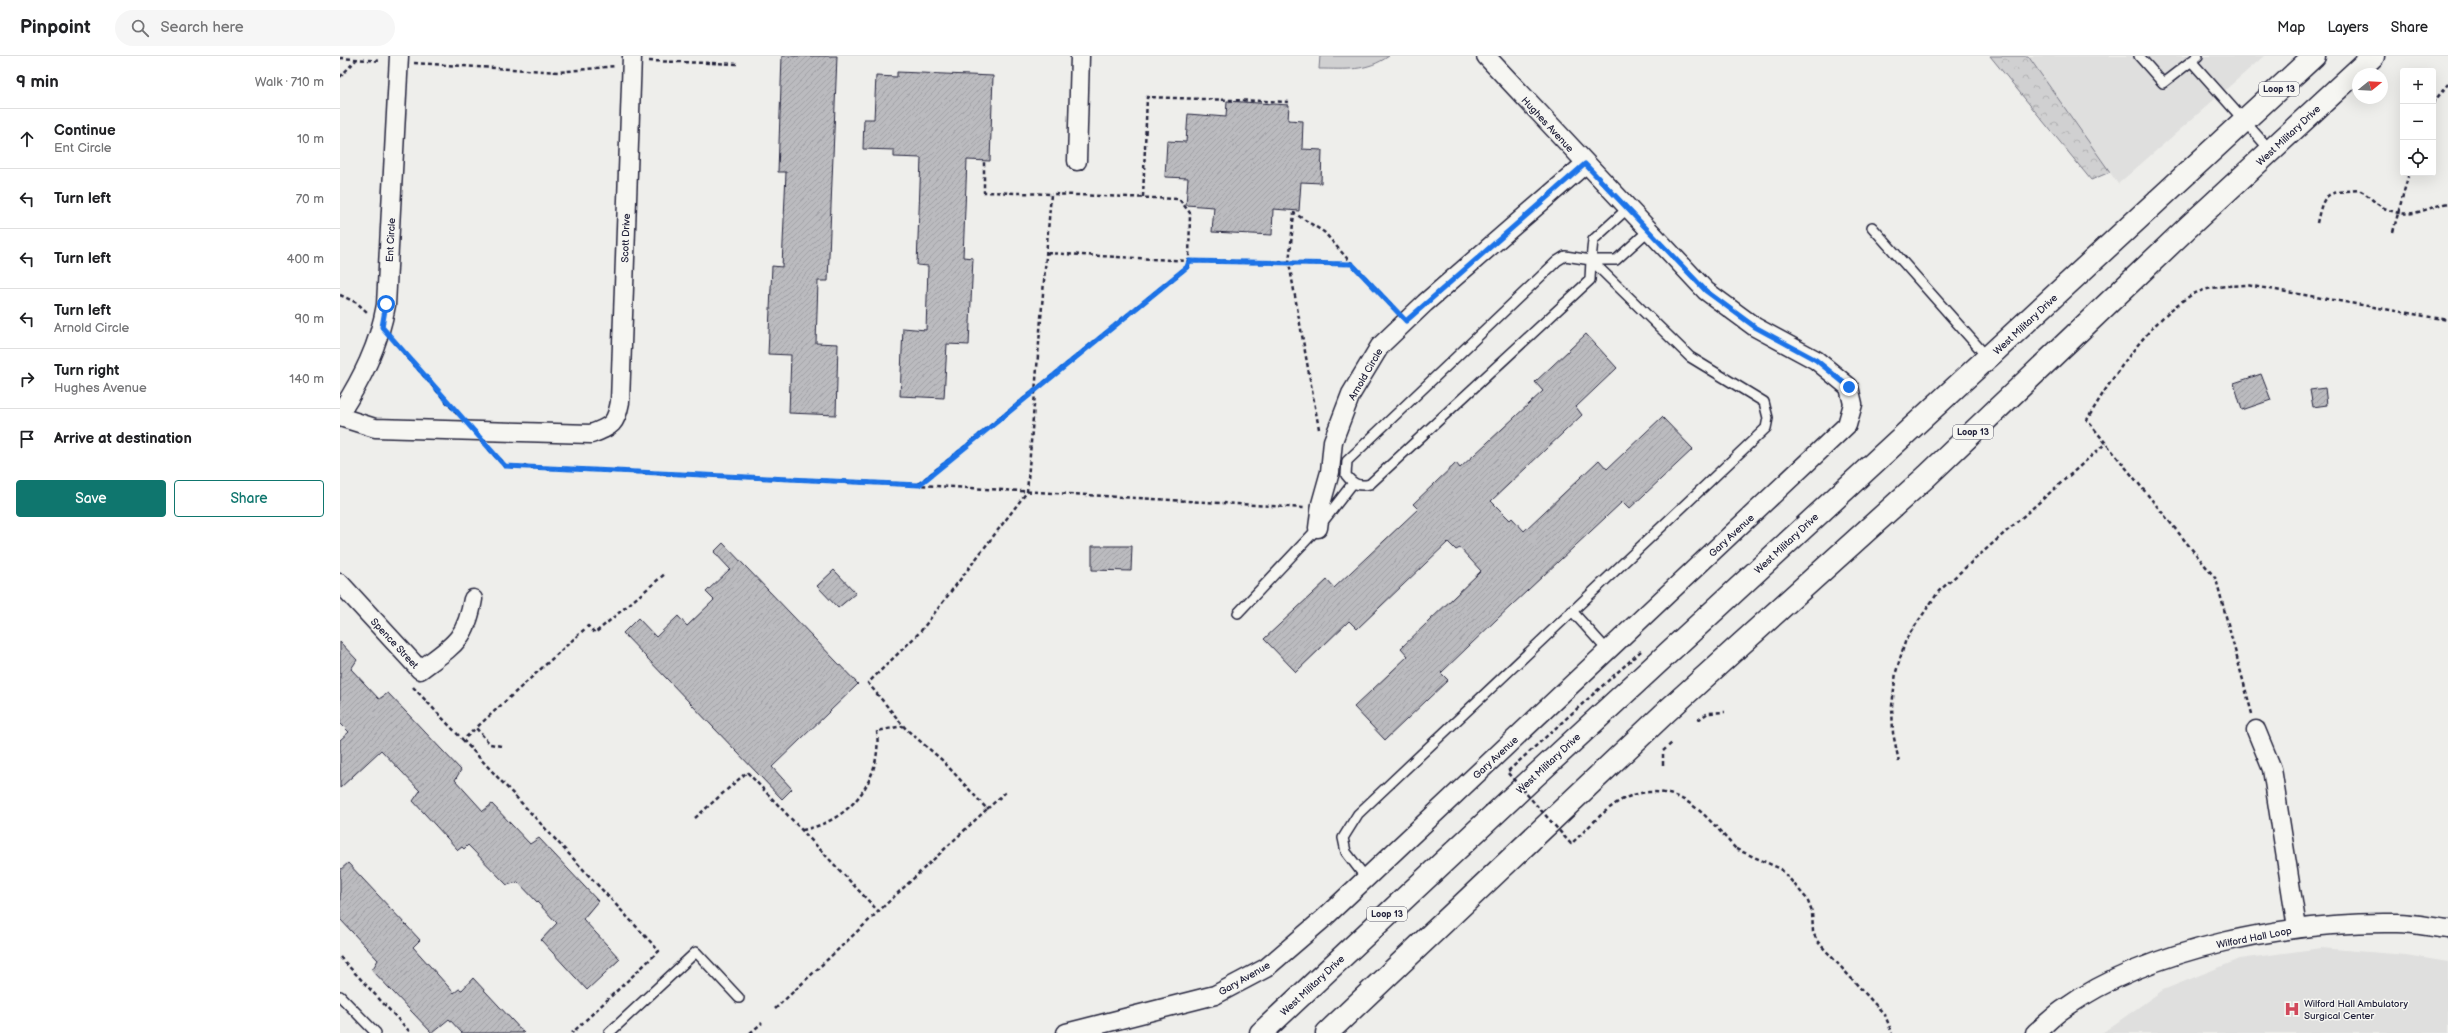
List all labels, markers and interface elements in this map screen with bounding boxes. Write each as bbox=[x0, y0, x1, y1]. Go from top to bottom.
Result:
search box bbox=[115, 10, 395, 46]
text: Pinpoint bbox=[20, 16, 91, 39]
icon: search bbox=[129, 17, 151, 39]
text: Search here bbox=[161, 18, 244, 37]
text: Map bbox=[2277, 19, 2305, 36]
text: Layers bbox=[2327, 19, 2369, 36]
text: Share bbox=[2391, 19, 2428, 36]
north arrow bbox=[2352, 68, 2388, 104]
map controls bbox=[2400, 68, 2436, 176]
button: + bbox=[2400, 68, 2436, 104]
text: 9 min bbox=[16, 72, 59, 92]
text: Walk · 710 m bbox=[255, 74, 324, 90]
road number: Loop 13 bbox=[2259, 82, 2299, 96]
street label: Hughes Avenue bbox=[1519, 95, 1576, 155]
street label: West Military Drive bbox=[2254, 103, 2323, 169]
button: − bbox=[2400, 104, 2436, 140]
text: Continue bbox=[54, 121, 116, 140]
icon: ahead bbox=[16, 128, 38, 150]
text: 10 m bbox=[297, 131, 324, 147]
text: Ent Circle bbox=[54, 140, 112, 156]
button: locate bbox=[2400, 140, 2436, 176]
icon: left bbox=[16, 188, 38, 210]
text: Turn left bbox=[54, 189, 111, 208]
text: 70 m bbox=[296, 191, 324, 207]
street label: Scott Drive bbox=[619, 213, 633, 263]
street label: Ent Circle bbox=[384, 218, 398, 262]
icon: left bbox=[16, 248, 38, 270]
text: Turn left bbox=[54, 249, 111, 268]
text: 400 m bbox=[287, 251, 324, 267]
street label: West Military Drive bbox=[1991, 292, 2060, 358]
route start bbox=[377, 295, 395, 313]
text: Turn left bbox=[54, 301, 111, 320]
icon: left bbox=[16, 308, 38, 330]
text: 90 m bbox=[295, 311, 324, 327]
text: Arnold Circle bbox=[54, 320, 129, 336]
street label: Arnold Circle bbox=[1346, 346, 1386, 403]
text: Turn right bbox=[54, 361, 119, 380]
icon: right bbox=[16, 368, 38, 390]
text: 140 m bbox=[289, 371, 324, 387]
route end bbox=[1840, 378, 1858, 396]
text: Hughes Avenue bbox=[54, 380, 147, 396]
road number: Loop 13 bbox=[1953, 425, 1993, 439]
icon: arrive bbox=[16, 428, 38, 450]
text: Arrive at destination bbox=[54, 429, 192, 448]
button: Save bbox=[16, 480, 166, 517]
button: Share bbox=[174, 480, 324, 517]
street label: West Military Drive bbox=[1752, 511, 1821, 577]
street label: Gary Avenue bbox=[1707, 512, 1757, 560]
street label: Spence Street bbox=[368, 616, 421, 671]
street label: West Military Drive bbox=[1514, 731, 1583, 797]
street label: Gary Avenue bbox=[1471, 734, 1521, 782]
road number: Loop 13 bbox=[1367, 907, 1407, 921]
street label: Wilford Hall Loop bbox=[2216, 925, 2293, 951]
street label: West Military Drive bbox=[1278, 953, 1347, 1019]
street label: Gary Avenue bbox=[1217, 959, 1272, 998]
place label: Wilford Hall Ambulatory Surgical Center bbox=[2304, 998, 2409, 1022]
hospital icon: Wilford Hall Ambulatory Surgical Center bbox=[2283, 1000, 2301, 1018]

